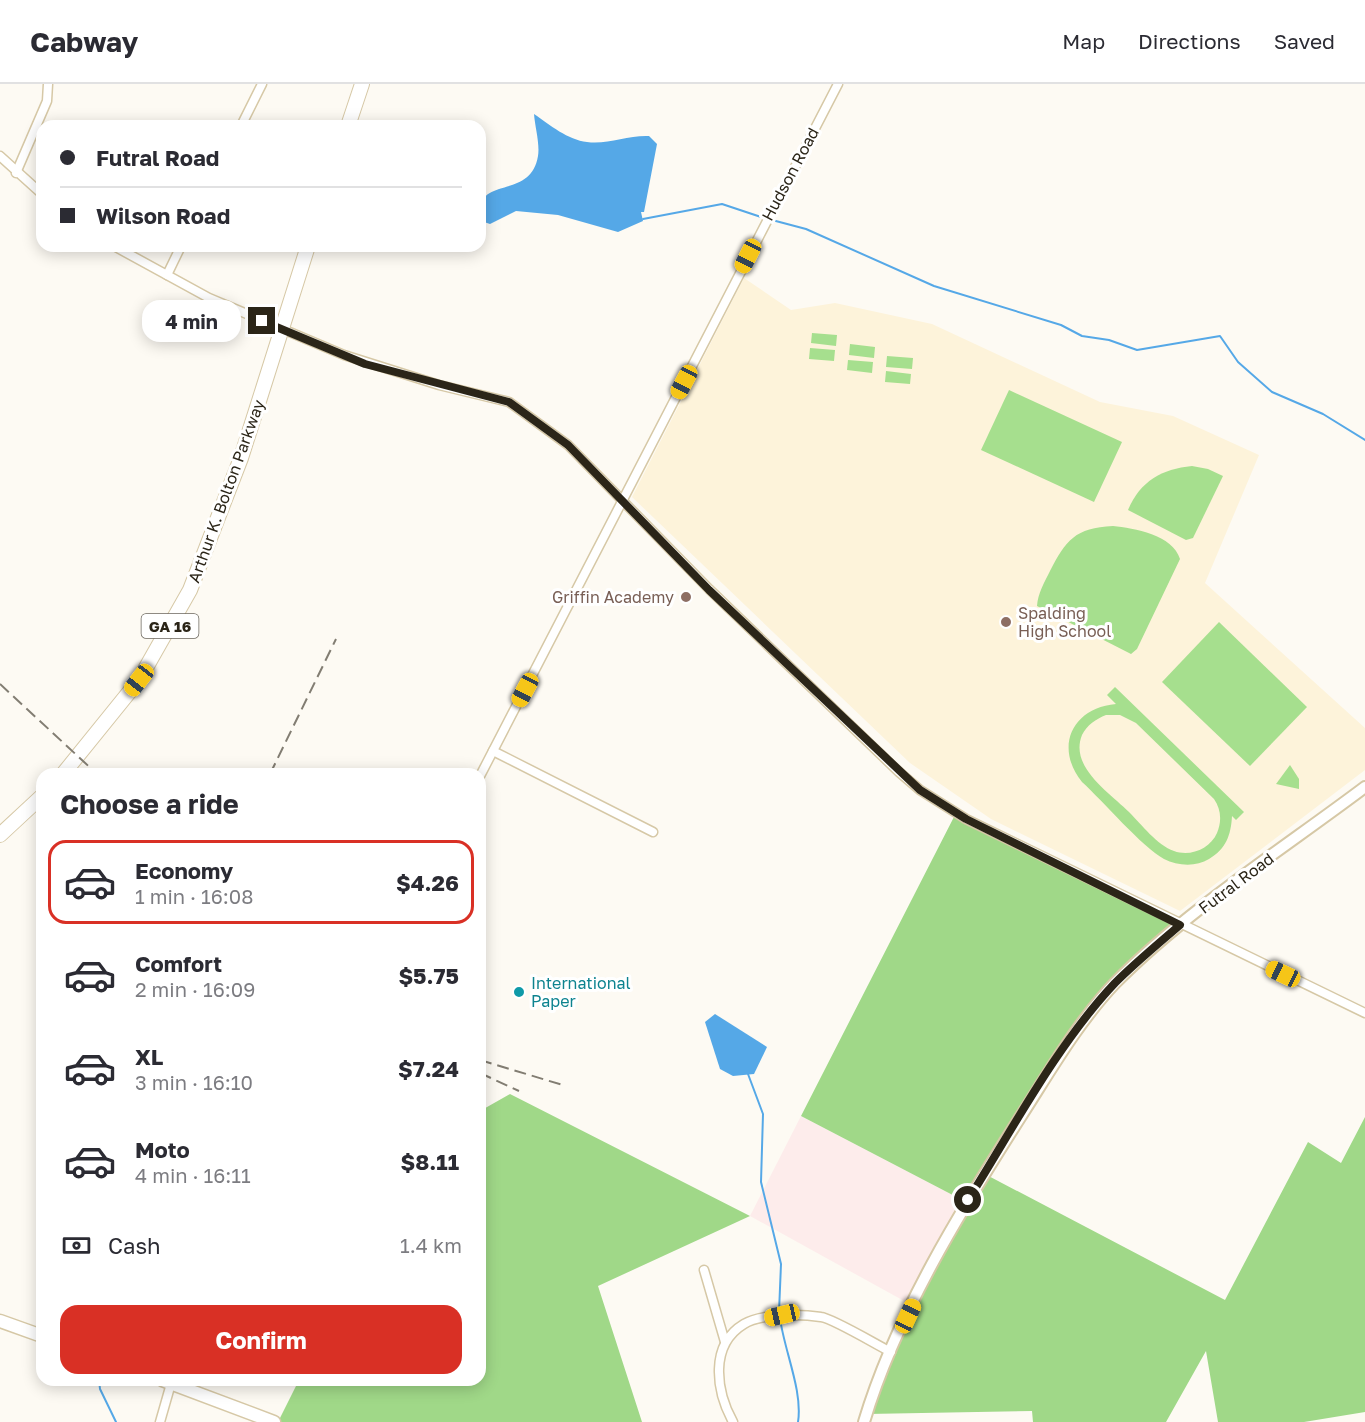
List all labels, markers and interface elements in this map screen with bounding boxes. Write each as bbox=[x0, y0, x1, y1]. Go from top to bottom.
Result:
text: Cabway bbox=[30, 25, 138, 58]
text: Map bbox=[1062, 28, 1105, 54]
text: Directions bbox=[1138, 28, 1241, 54]
text: Saved bbox=[1274, 28, 1335, 54]
street label: Hudson Road bbox=[757, 124, 823, 224]
text: Futral Road bbox=[96, 144, 219, 171]
text: Wilson Road bbox=[96, 202, 230, 229]
car bbox=[732, 236, 764, 276]
callout: 4 min bbox=[142, 300, 241, 342]
route end bbox=[248, 307, 275, 334]
text: 4 min bbox=[165, 309, 218, 333]
car bbox=[668, 362, 700, 402]
street label: Arthur K. Bolton Parkway bbox=[184, 397, 268, 585]
place label: Griffin Academy bbox=[552, 587, 674, 607]
marker: Griffin Academy bbox=[679, 590, 693, 604]
place label: Spalding High School bbox=[1018, 603, 1111, 641]
road number: GA 16 bbox=[142, 614, 198, 638]
marker: Spalding High School bbox=[999, 615, 1013, 629]
car bbox=[121, 660, 157, 700]
car bbox=[509, 670, 541, 710]
text: Choose a ride bbox=[60, 788, 239, 820]
street label: Futral Road bbox=[1194, 848, 1278, 918]
icon: car bbox=[63, 855, 117, 909]
text: Economy bbox=[135, 857, 233, 884]
text: $4.26 bbox=[396, 869, 459, 896]
text: 1 min · 16:08 bbox=[135, 884, 253, 908]
icon: car bbox=[63, 948, 117, 1002]
text: Comfort bbox=[135, 950, 222, 977]
car bbox=[1263, 958, 1303, 990]
text: $5.75 bbox=[398, 962, 459, 989]
place label: International Paper bbox=[531, 973, 631, 1011]
text: 2 min · 16:09 bbox=[135, 977, 255, 1001]
marker: International Paper bbox=[512, 985, 526, 999]
icon: car bbox=[63, 1041, 117, 1095]
text: XL bbox=[135, 1043, 163, 1070]
text: $7.24 bbox=[398, 1055, 459, 1082]
text: 3 min · 16:10 bbox=[135, 1070, 253, 1094]
icon: car bbox=[63, 1134, 117, 1188]
text: Moto bbox=[135, 1136, 190, 1163]
text: $8.11 bbox=[400, 1148, 459, 1175]
text: 4 min · 16:11 bbox=[135, 1163, 251, 1187]
route start bbox=[954, 1186, 981, 1213]
icon: cash bbox=[60, 1229, 93, 1262]
text: Cash bbox=[108, 1232, 161, 1259]
text: 1.4 km bbox=[400, 1233, 462, 1257]
car bbox=[892, 1296, 924, 1336]
car bbox=[762, 1302, 802, 1328]
button: Confirm bbox=[60, 1305, 462, 1374]

